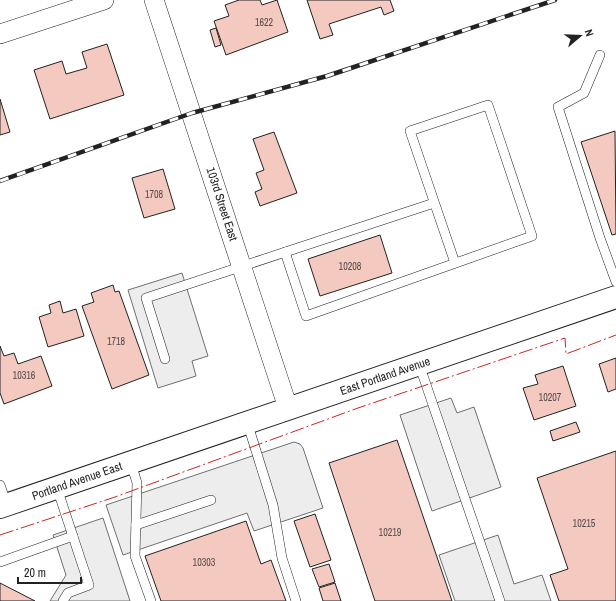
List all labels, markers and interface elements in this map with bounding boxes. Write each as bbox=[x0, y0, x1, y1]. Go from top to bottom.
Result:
house number: 1622 bbox=[255, 16, 274, 29]
north arrow bbox=[560, 16, 600, 56]
text: N bbox=[582, 27, 597, 38]
street label: 103rd Street East bbox=[203, 165, 242, 243]
house number: 1708 bbox=[145, 188, 164, 201]
house number: 10208 bbox=[339, 260, 362, 273]
house number: 1718 bbox=[107, 335, 126, 348]
street label: East Portland Avenue bbox=[338, 353, 432, 399]
house number: 10316 bbox=[13, 369, 36, 382]
house number: 10207 bbox=[539, 391, 562, 404]
street label: Portland Avenue East bbox=[30, 458, 125, 504]
house number: 10215 bbox=[573, 517, 596, 530]
house number: 10219 bbox=[379, 526, 402, 539]
house number: 10303 bbox=[193, 556, 216, 569]
scale bar bbox=[18, 559, 81, 585]
text: 20 m bbox=[24, 565, 46, 581]

